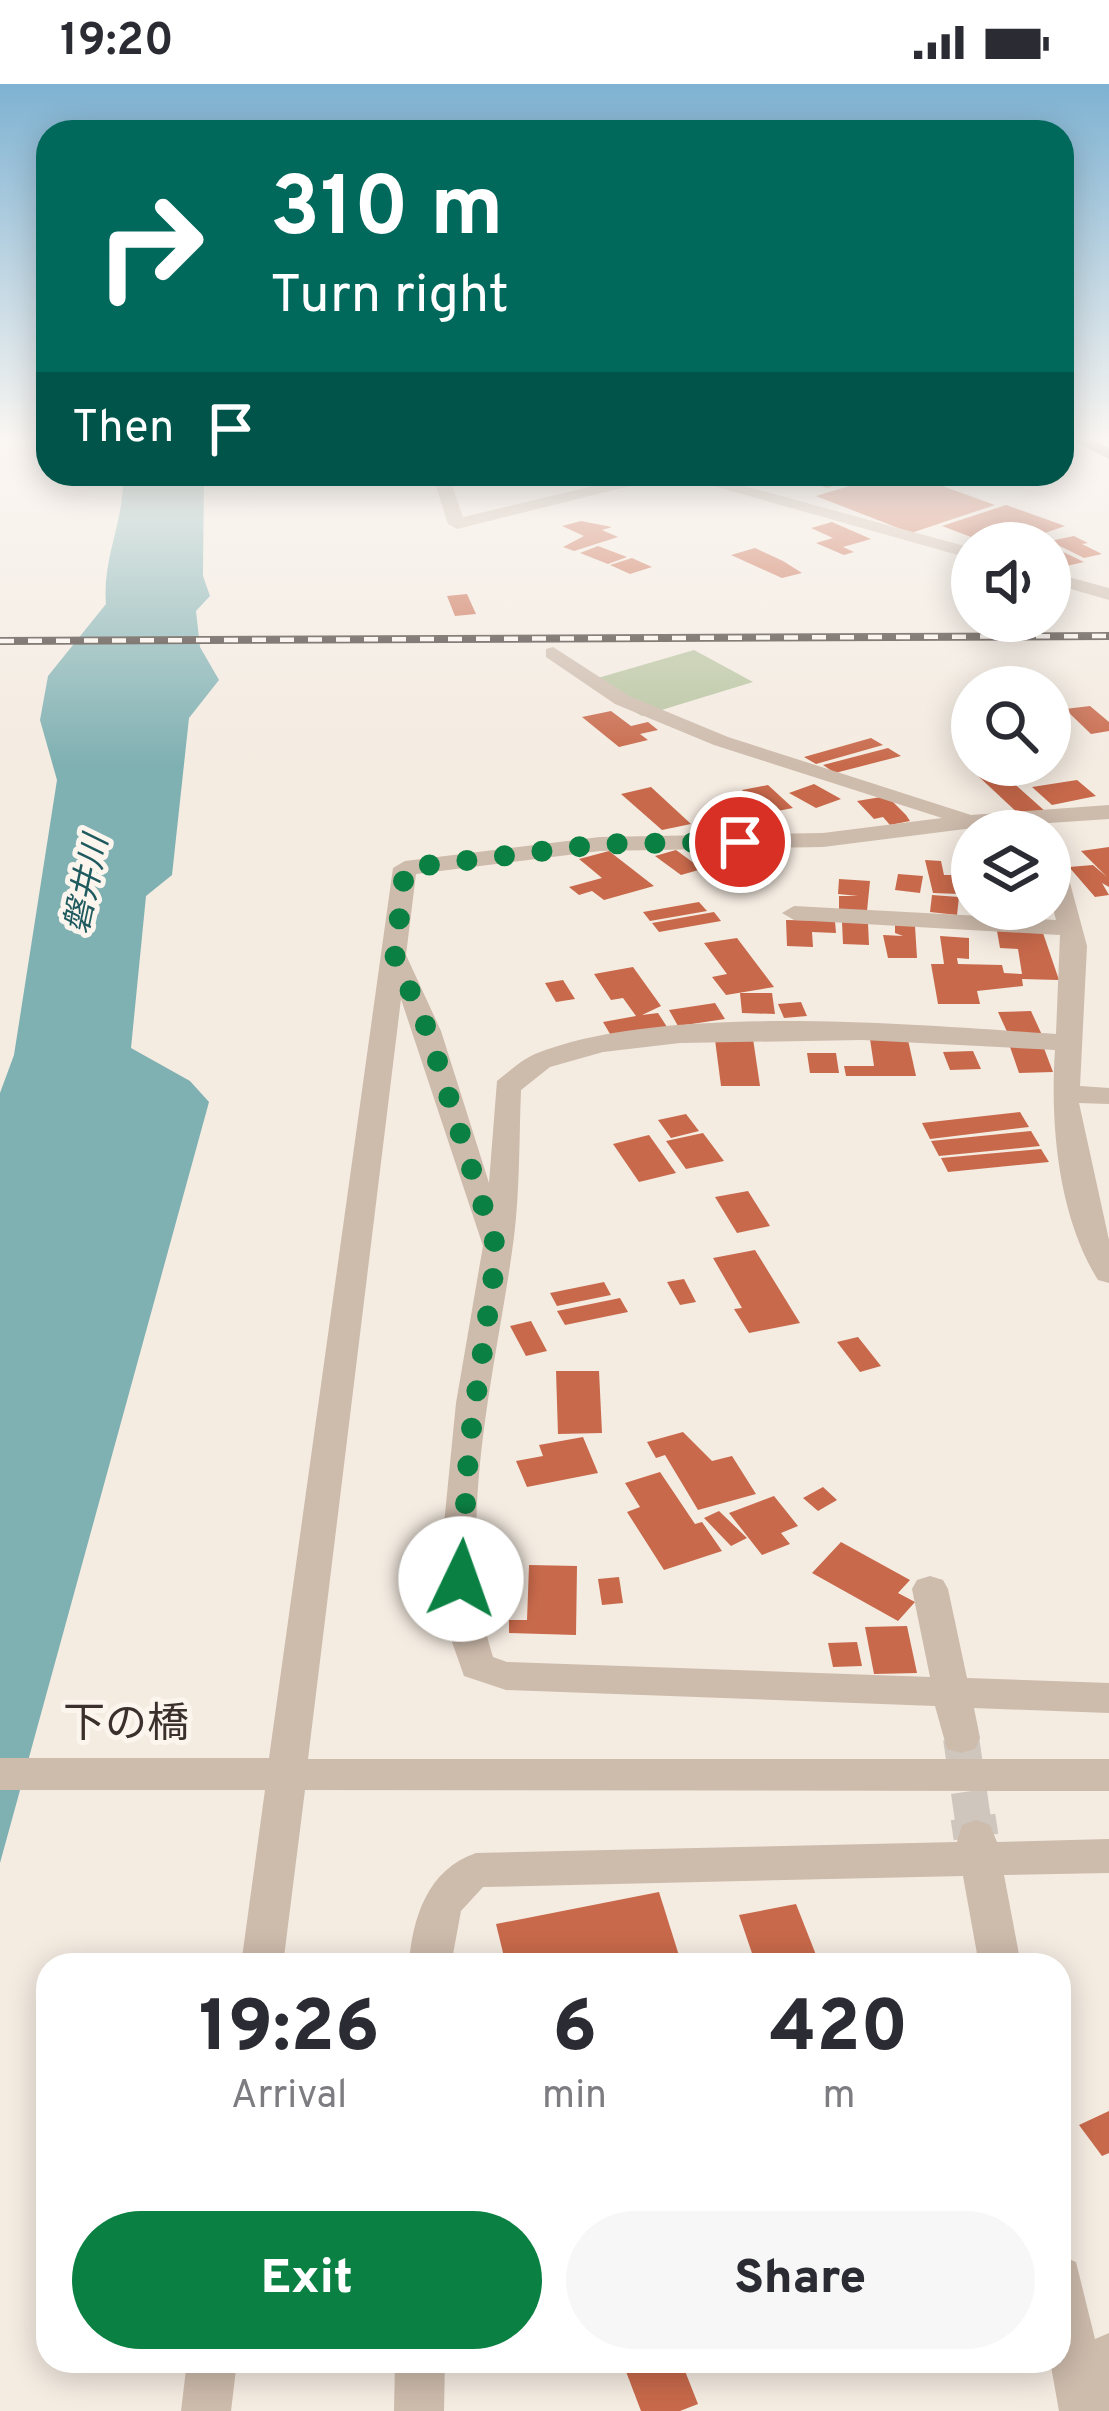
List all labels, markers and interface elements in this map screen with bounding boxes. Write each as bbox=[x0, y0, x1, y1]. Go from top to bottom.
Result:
text: 19:20 bbox=[60, 14, 174, 71]
text: 310 m bbox=[270, 159, 504, 265]
icon: right bbox=[72, 168, 228, 324]
text: Turn right bbox=[270, 263, 509, 332]
icon: arrive bbox=[198, 396, 264, 462]
text: Then bbox=[72, 401, 174, 458]
map controls bbox=[951, 522, 1071, 930]
button: sound bbox=[951, 522, 1071, 642]
button: search bbox=[951, 666, 1071, 786]
pin bbox=[689, 791, 791, 893]
icon: arrive bbox=[707, 809, 773, 875]
button: layers bbox=[951, 810, 1071, 930]
water label: 磐井川 bbox=[58, 829, 120, 938]
position arrow bbox=[398, 1516, 524, 1642]
street label: 下の橋 bbox=[63, 1700, 189, 1753]
text: 19:26 bbox=[199, 1985, 379, 2077]
text: 6 bbox=[552, 1985, 597, 2077]
text: 420 bbox=[770, 1985, 908, 2077]
text: Arrival bbox=[231, 2073, 347, 2122]
text: min bbox=[542, 2073, 607, 2122]
text: m bbox=[822, 2073, 856, 2122]
button: Exit bbox=[72, 2211, 542, 2349]
button: Share bbox=[566, 2211, 1035, 2349]

